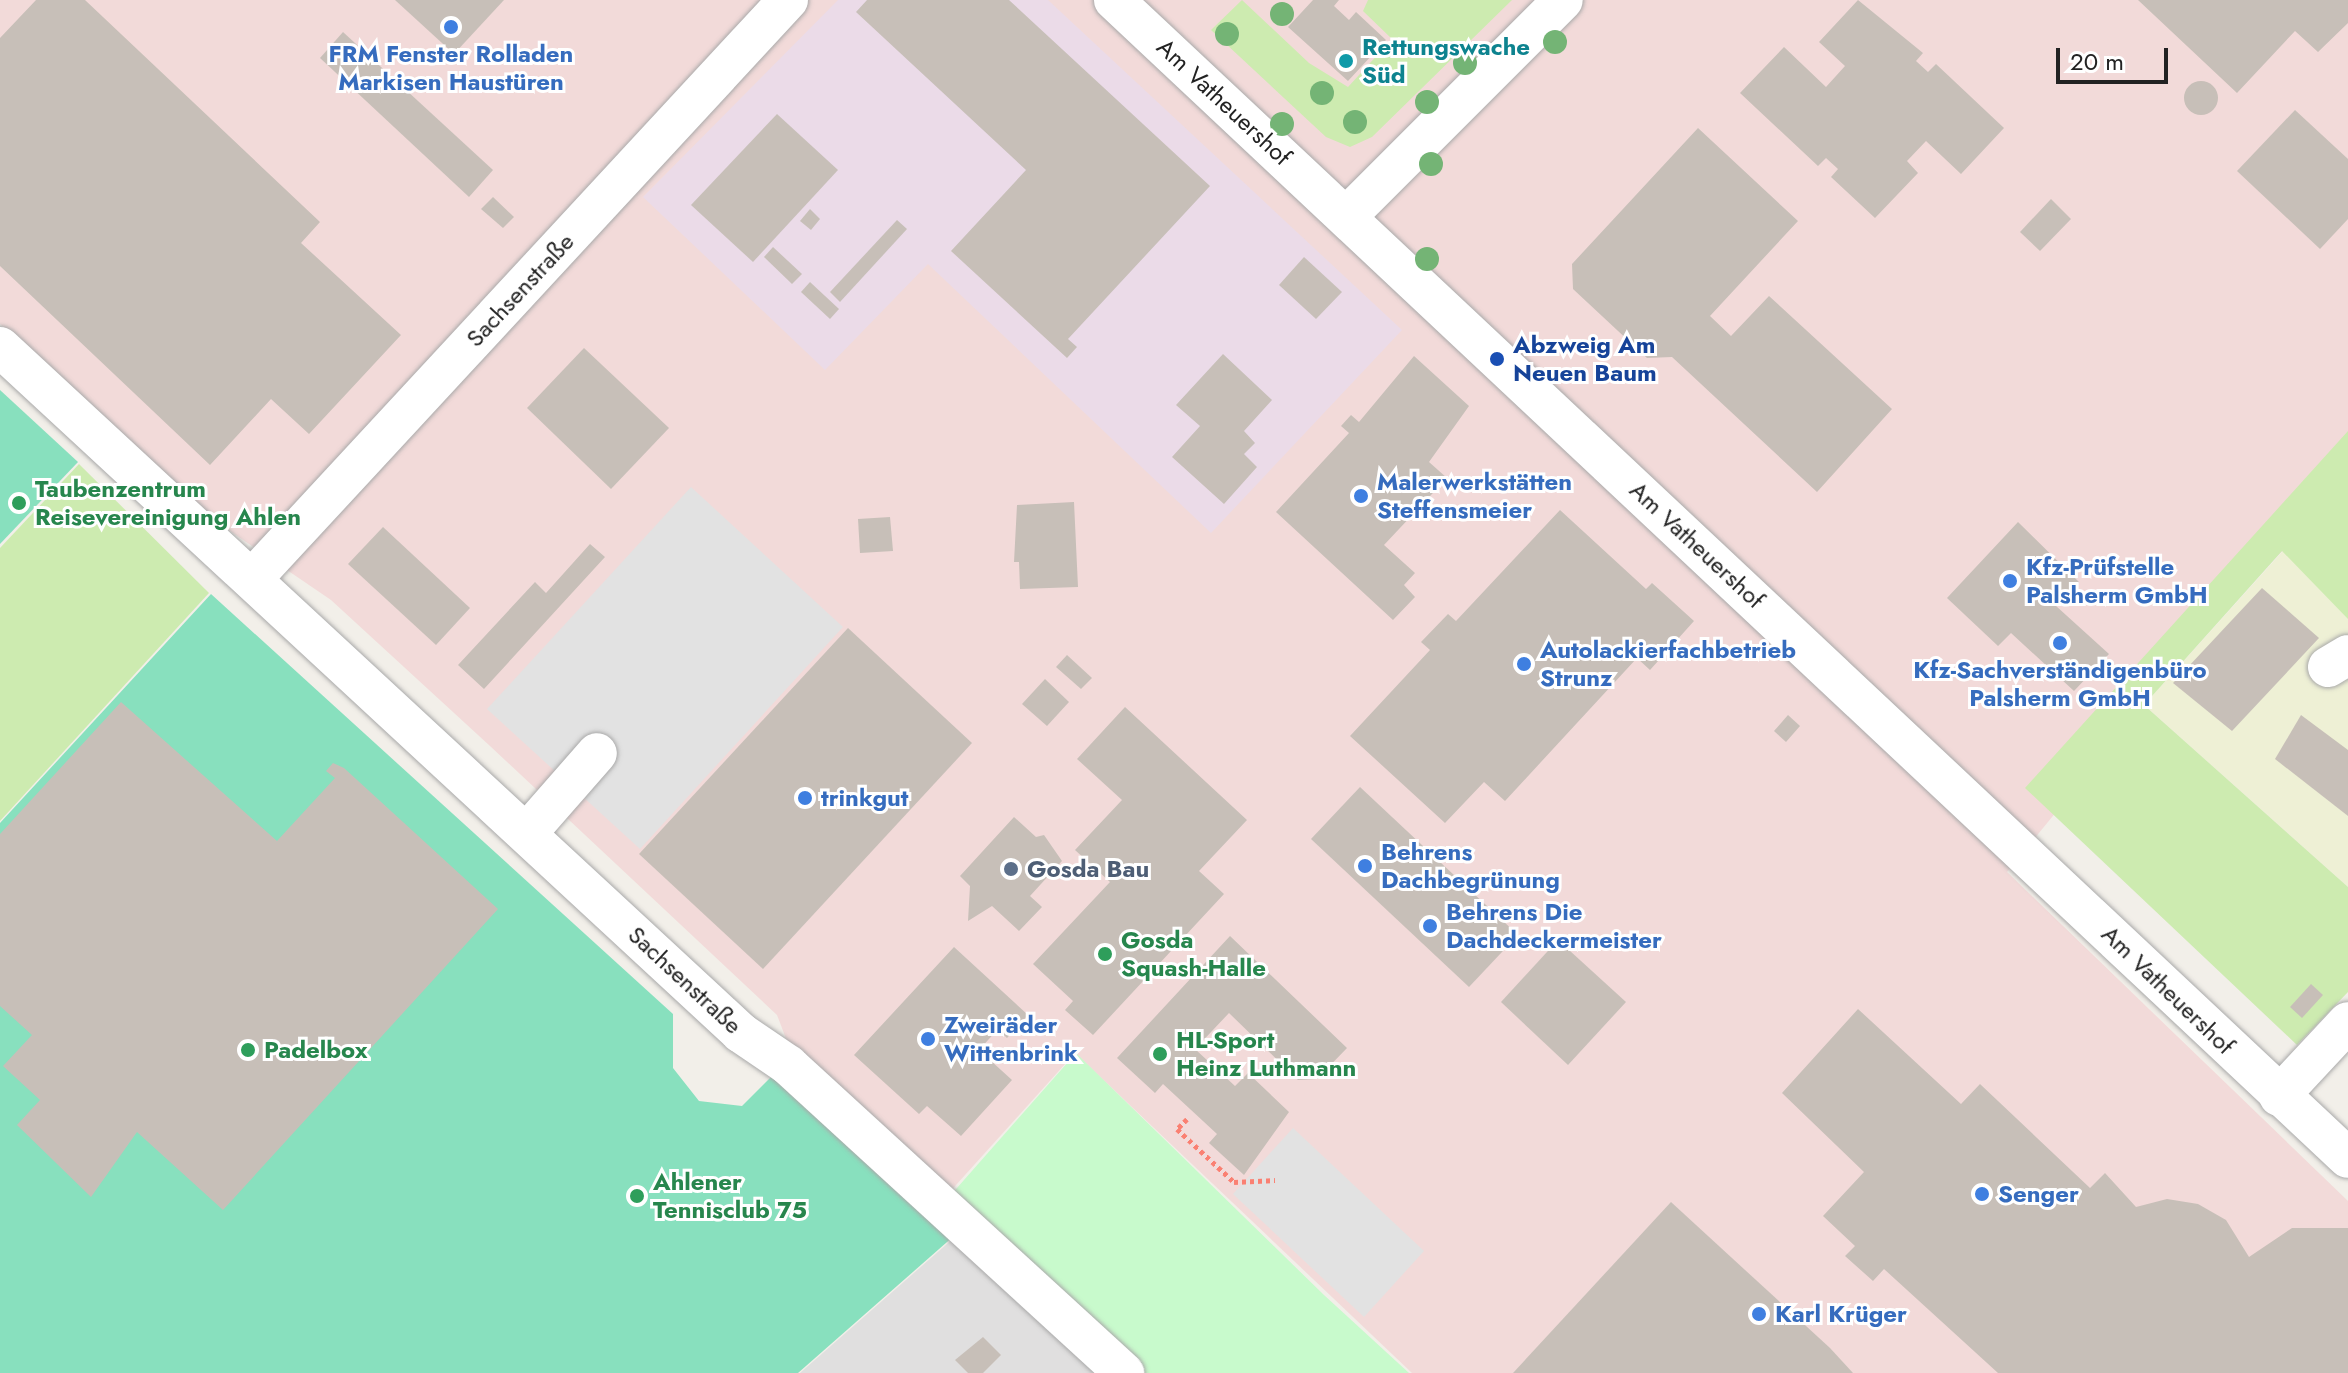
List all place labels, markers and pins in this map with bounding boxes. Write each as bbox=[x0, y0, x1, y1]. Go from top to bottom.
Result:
marker: FRM Fenster Rolladen Markisen Haustüren bbox=[442, 18, 460, 36]
place label: Rettungswache Süd bbox=[1362, 33, 1530, 89]
place label: FRM Fenster Rolladen Markisen Haustüren bbox=[329, 40, 573, 96]
marker: Rettungswache Süd bbox=[1337, 52, 1355, 70]
place label: Abzweig Am Neuen Baum bbox=[1513, 331, 1657, 387]
marker: Abzweig Am Neuen Baum bbox=[1488, 350, 1506, 368]
place label: Malerwerkstätten Steffensmeier bbox=[1377, 468, 1572, 524]
place label: Taubenzentrum Reisevereinigung Ahlen bbox=[35, 475, 301, 531]
marker: Malerwerkstätten Steffensmeier bbox=[1352, 487, 1370, 505]
marker: Taubenzentrum Reisevereinigung Ahlen bbox=[10, 494, 28, 512]
place label: Kfz-Prüfstelle Palsherm GmbH bbox=[2026, 553, 2208, 609]
marker: Kfz-Prüfstelle Palsherm GmbH bbox=[2001, 572, 2019, 590]
marker: Kfz-Sachverständigenbüro Palsherm GmbH bbox=[2051, 634, 2069, 652]
place label: Autolackierfachbetrieb Strunz bbox=[1540, 636, 1796, 692]
marker: Autolackierfachbetrieb Strunz bbox=[1515, 655, 1533, 673]
place label: Kfz-Sachverständigenbüro Palsherm GmbH bbox=[1913, 656, 2207, 712]
place label: trinkgut bbox=[821, 784, 908, 812]
marker: trinkgut bbox=[796, 789, 814, 807]
place label: Behrens Dachbegrünung bbox=[1381, 838, 1560, 894]
place label: Gosda Bau bbox=[1027, 855, 1149, 883]
marker: Behrens Dachbegrünung bbox=[1356, 857, 1374, 875]
marker: Gosda Bau bbox=[1002, 860, 1020, 878]
place label: Behrens Die Dachdeckermeister bbox=[1446, 898, 1662, 954]
marker: Behrens Die Dachdeckermeister bbox=[1421, 917, 1439, 935]
place label: Gosda Squash-Halle bbox=[1121, 926, 1266, 982]
marker: Gosda Squash-Halle bbox=[1096, 945, 1114, 963]
place label: Zweiräder Wittenbrink bbox=[944, 1011, 1078, 1067]
place label: HL-Sport Heinz Luthmann bbox=[1176, 1026, 1356, 1082]
marker: Zweiräder Wittenbrink bbox=[919, 1030, 937, 1048]
place label: Padelbox bbox=[264, 1036, 368, 1064]
marker: Padelbox bbox=[239, 1041, 257, 1059]
marker: HL-Sport Heinz Luthmann bbox=[1151, 1045, 1169, 1063]
place label: Ahlener Tennisclub 75 bbox=[653, 1168, 807, 1224]
place label: Senger bbox=[1998, 1180, 2079, 1208]
marker: Senger bbox=[1973, 1185, 1991, 1203]
marker: Ahlener Tennisclub 75 bbox=[628, 1187, 646, 1205]
place label: Karl Krüger bbox=[1775, 1300, 1907, 1328]
marker: Karl Krüger bbox=[1750, 1305, 1768, 1323]

